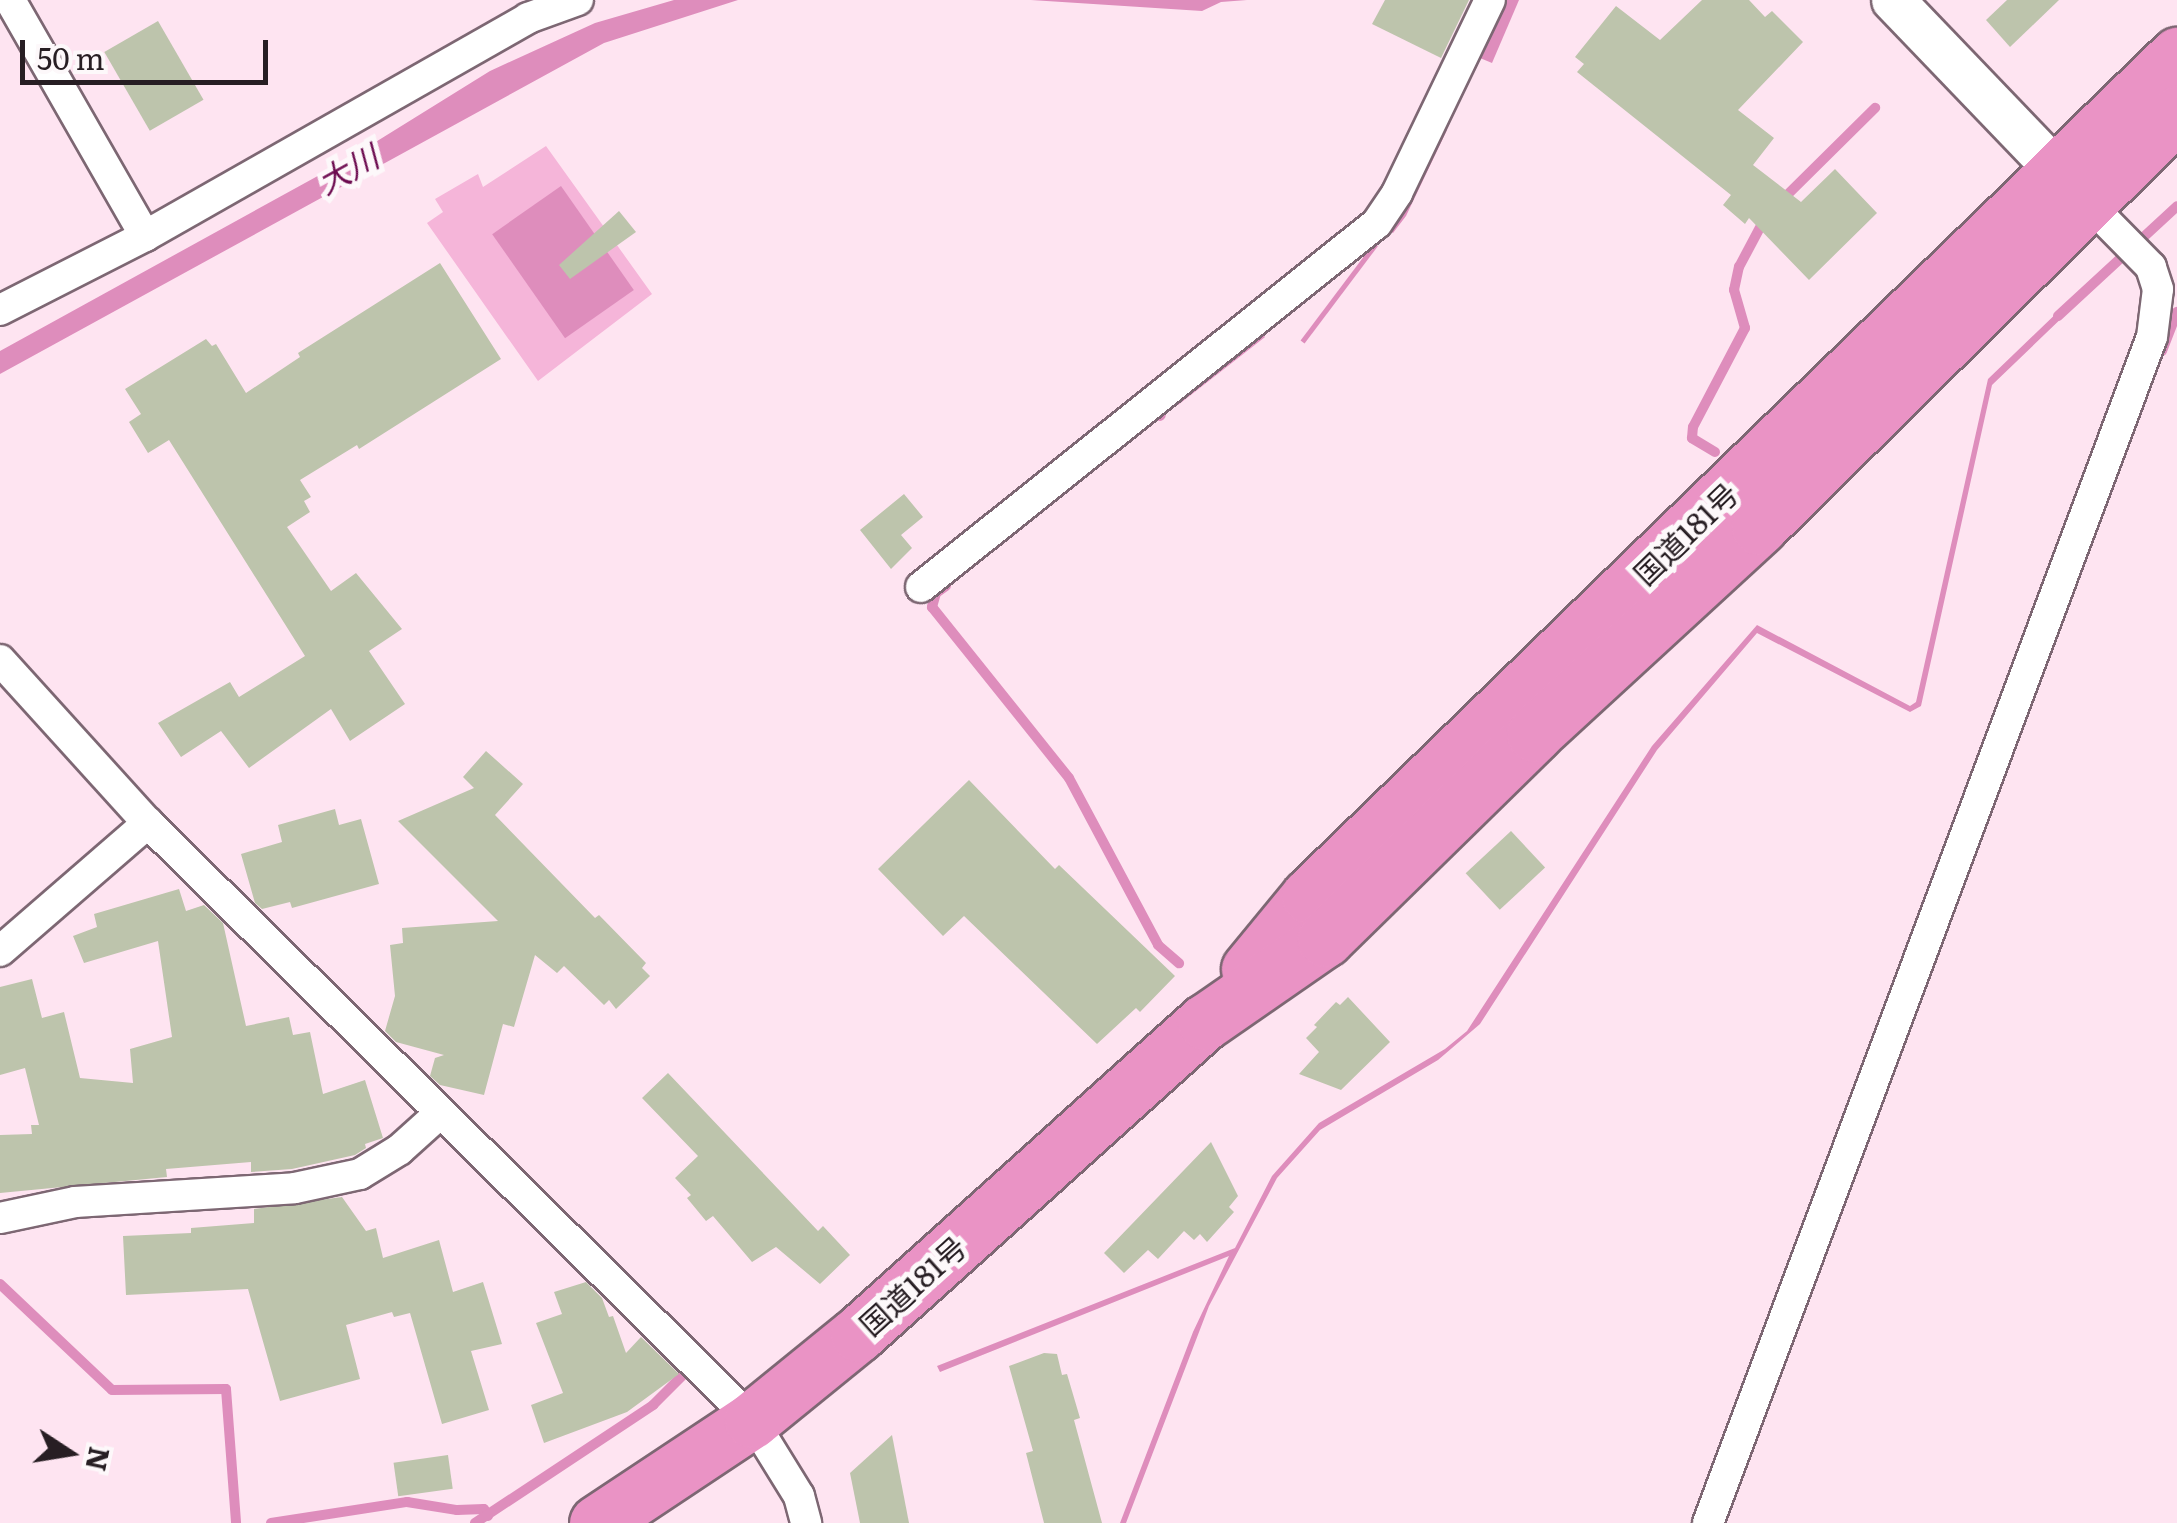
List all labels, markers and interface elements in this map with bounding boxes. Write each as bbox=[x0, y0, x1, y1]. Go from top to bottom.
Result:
scale bar bbox=[25, 20, 272, 82]
text: 50 m bbox=[37, 35, 105, 79]
water label: 大川 bbox=[310, 136, 384, 200]
street label: 国道181号 bbox=[1625, 475, 1745, 591]
street label: 国道181号 bbox=[851, 1228, 973, 1342]
north arrow bbox=[20, 1403, 120, 1503]
text: N bbox=[76, 1443, 122, 1475]

